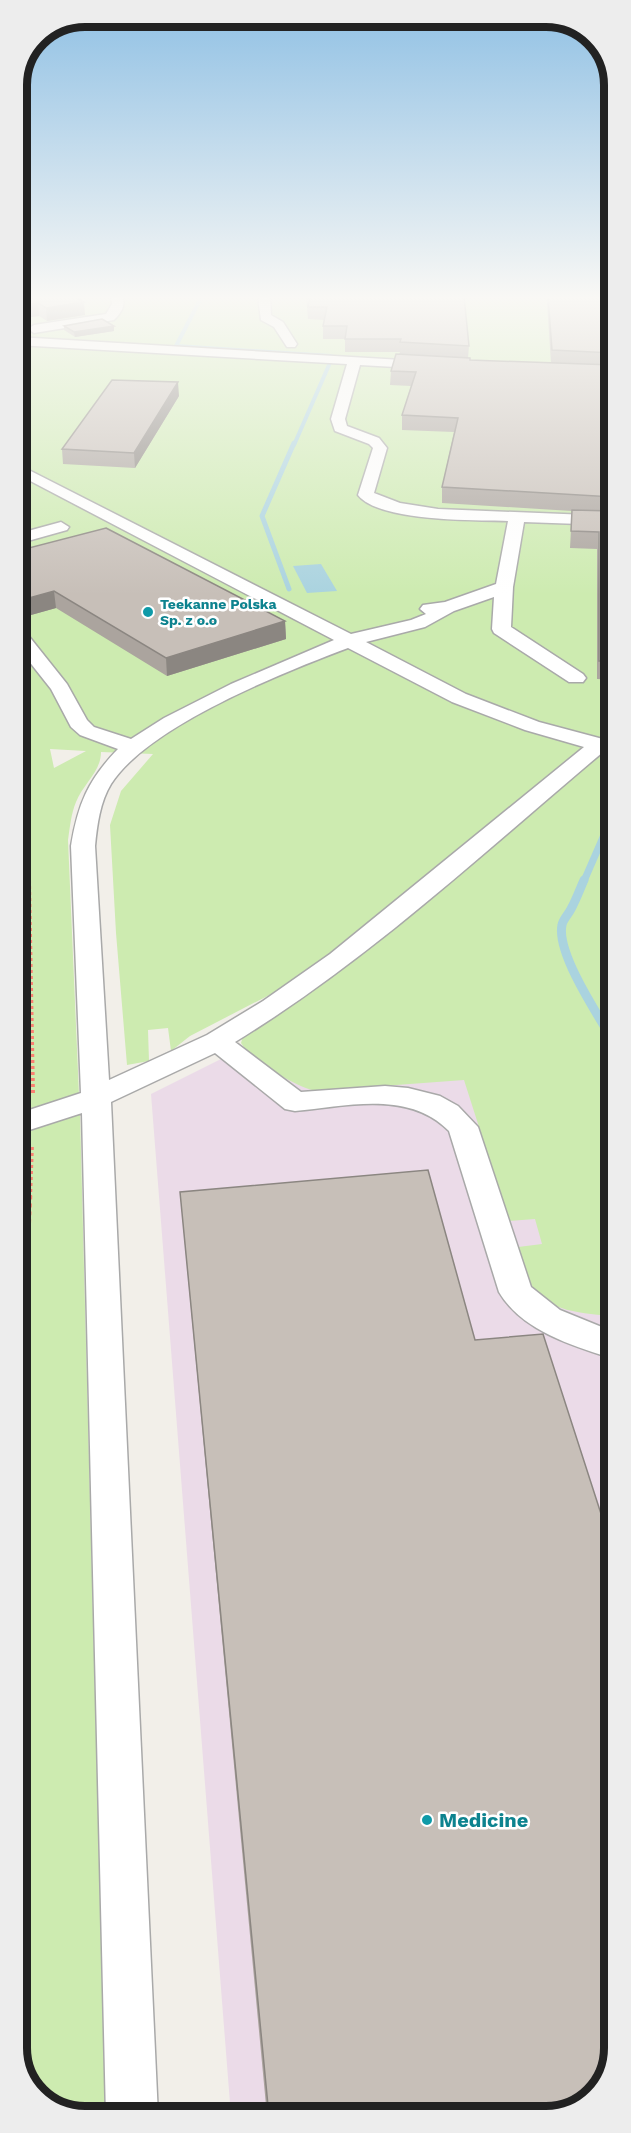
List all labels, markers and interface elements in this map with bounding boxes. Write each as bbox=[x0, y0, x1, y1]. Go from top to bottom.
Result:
place label: Teekanne Polska Sp. z o.o bbox=[160, 596, 278, 628]
marker: Teekanne Polska Sp. z o.o bbox=[141, 605, 155, 619]
place label: Medicine bbox=[439, 1808, 528, 1832]
marker: Medicine bbox=[420, 1813, 434, 1827]

